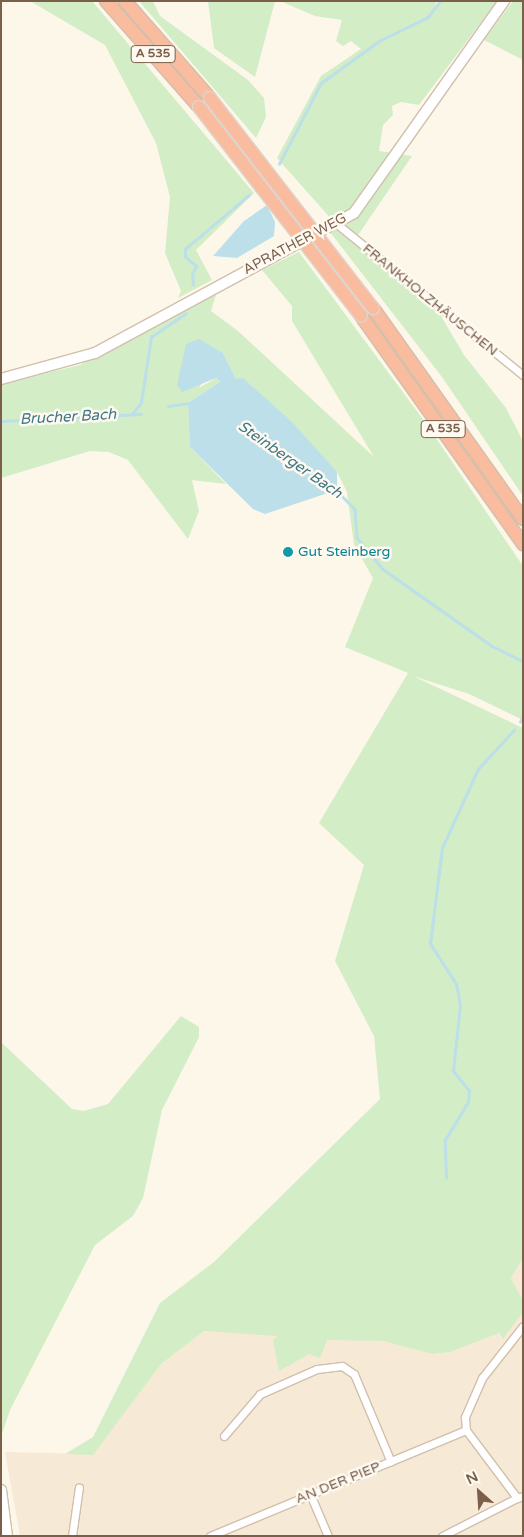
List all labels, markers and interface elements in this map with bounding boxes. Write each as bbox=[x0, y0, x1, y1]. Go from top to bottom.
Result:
road number: A 535 bbox=[130, 44, 176, 64]
street label: APRATHER WEG bbox=[240, 210, 350, 278]
street label: FRANKHOLZHÄUSCHEN bbox=[359, 240, 501, 360]
water label: Brucher Bach bbox=[19, 405, 117, 429]
water label: Steinberger Bach bbox=[234, 417, 346, 503]
road number: A 535 bbox=[420, 419, 466, 438]
place label: Gut Steinberg bbox=[298, 544, 390, 560]
marker: Gut Steinberg bbox=[282, 546, 294, 558]
street label: AN DER PIEP bbox=[293, 1458, 383, 1508]
north arrow bbox=[454, 1467, 504, 1517]
text: N bbox=[463, 1468, 481, 1488]

